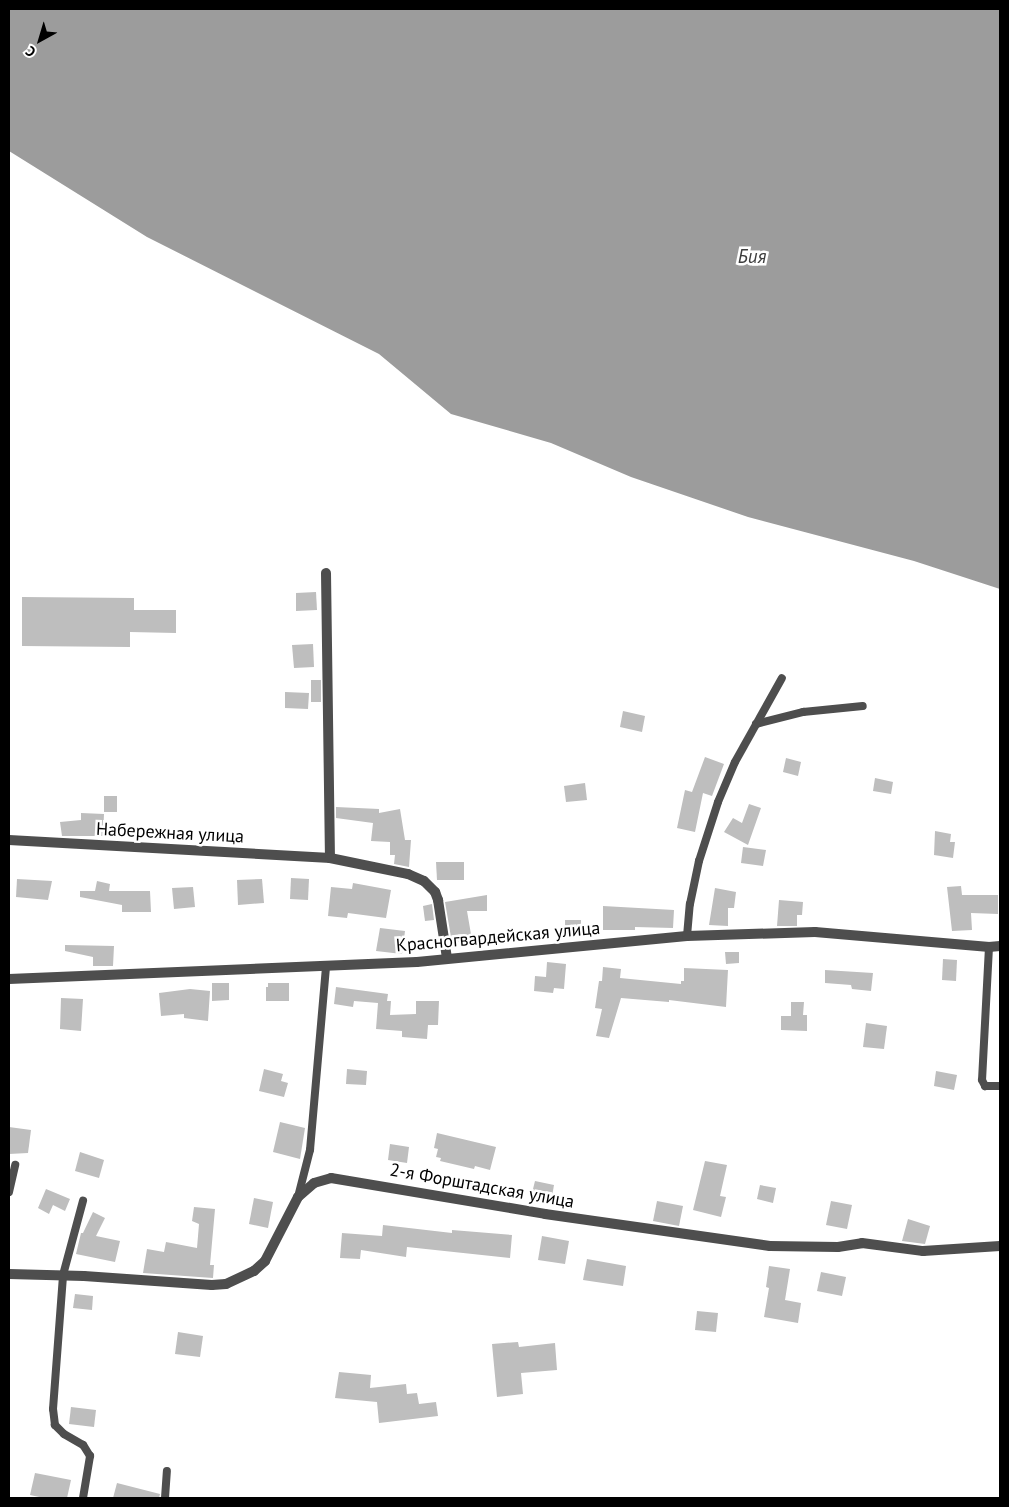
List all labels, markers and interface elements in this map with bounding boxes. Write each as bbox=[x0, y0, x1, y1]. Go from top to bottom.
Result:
north arrow bbox=[15, 15, 65, 65]
text: С bbox=[22, 42, 39, 61]
water label: Бия bbox=[738, 246, 766, 268]
street label: Набережная улица bbox=[95, 818, 245, 848]
street label: Красногвардейская улица bbox=[395, 917, 601, 957]
street label: 2-я Форштадская улица bbox=[388, 1159, 576, 1213]

